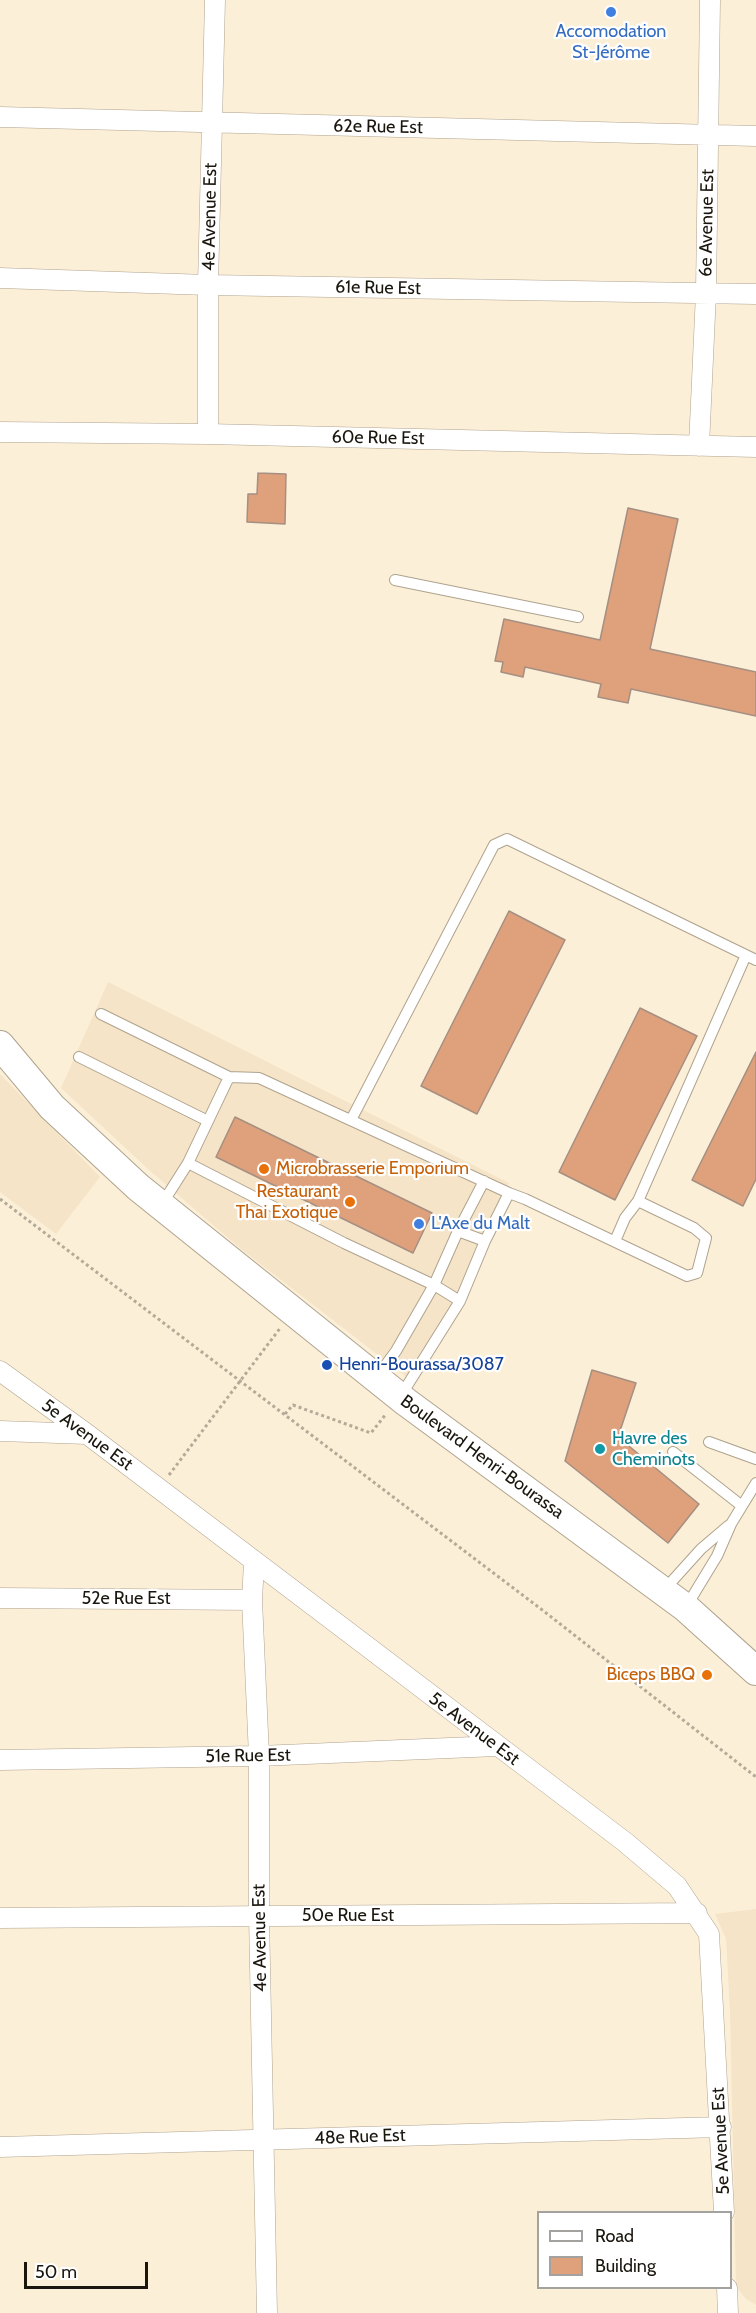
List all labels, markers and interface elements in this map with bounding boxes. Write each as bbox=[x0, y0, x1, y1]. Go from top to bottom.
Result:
marker: Accomodation St-Jérôme bbox=[604, 5, 618, 19]
place label: Accomodation St-Jérôme bbox=[556, 21, 666, 63]
street label: 62e Rue Est bbox=[333, 115, 423, 139]
street label: 4e Avenue Est bbox=[198, 163, 222, 271]
street label: 6e Avenue Est bbox=[695, 169, 719, 277]
street label: 61e Rue Est bbox=[335, 276, 421, 300]
street label: 60e Rue Est bbox=[331, 426, 425, 450]
place label: Microbrasserie Emporium bbox=[276, 1158, 469, 1180]
marker: Microbrasserie Emporium bbox=[257, 1162, 271, 1176]
place label: Restaurant Thai Exotique bbox=[236, 1181, 338, 1224]
marker: Restaurant Thai Exotique bbox=[343, 1195, 357, 1209]
place label: L'Axe du Malt bbox=[431, 1213, 530, 1235]
marker: L'Axe du Malt bbox=[412, 1217, 426, 1231]
place label: Henri-Bourassa/3087 bbox=[339, 1354, 504, 1376]
marker: Henri-Bourassa/3087 bbox=[320, 1358, 334, 1372]
street label: Boulevard Henri-Bourassa bbox=[396, 1390, 568, 1524]
street label: 5e Avenue Est bbox=[37, 1395, 137, 1475]
place label: Havre des Cheminots bbox=[612, 1428, 695, 1470]
marker: Havre des Cheminots bbox=[593, 1442, 607, 1456]
street label: 52e Rue Est bbox=[81, 1588, 171, 1610]
place label: Biceps BBQ bbox=[606, 1664, 695, 1686]
marker: Biceps BBQ bbox=[700, 1668, 714, 1682]
street label: 5e Avenue Est bbox=[425, 1688, 523, 1770]
street label: 51e Rue Est bbox=[205, 1744, 291, 1768]
street label: 4e Avenue Est bbox=[248, 1884, 272, 1992]
street label: 50e Rue Est bbox=[302, 1905, 394, 1927]
street label: 5e Avenue Est bbox=[707, 2087, 735, 2195]
street label: 48e Rue Est bbox=[314, 2125, 406, 2149]
legend bbox=[537, 2211, 732, 2289]
text: Road bbox=[595, 2225, 634, 2247]
scale bar bbox=[27, 2250, 152, 2288]
text: Building bbox=[595, 2255, 656, 2277]
text: 50 m bbox=[35, 2261, 77, 2283]

